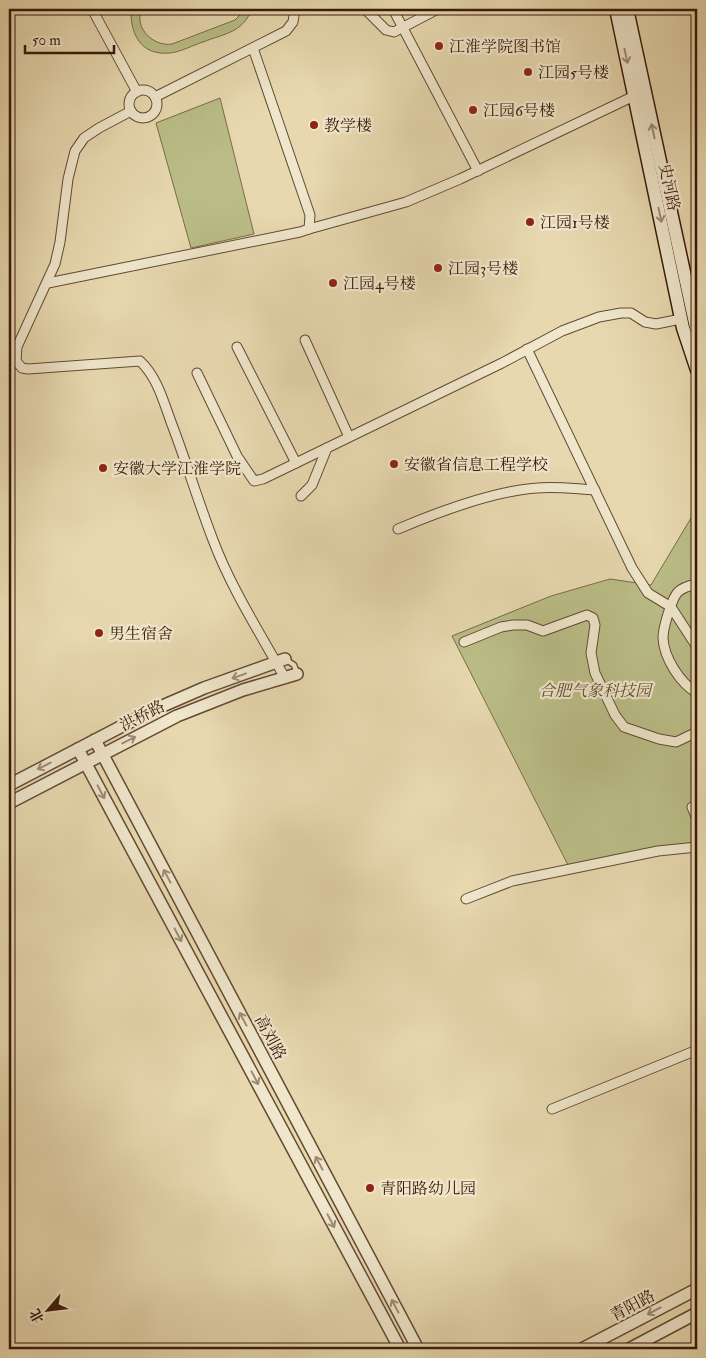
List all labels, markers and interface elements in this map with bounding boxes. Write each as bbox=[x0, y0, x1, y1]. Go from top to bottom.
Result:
scale bar bbox=[25, 22, 114, 54]
text: 50 m bbox=[32, 31, 61, 50]
place label: 江淮学院图书馆 bbox=[449, 37, 561, 57]
marker: 江淮学院图书馆 bbox=[433, 40, 445, 52]
one-way arrow bbox=[622, 48, 631, 64]
place label: 江园5号楼 bbox=[538, 63, 609, 83]
marker: 江园5号楼 bbox=[522, 66, 534, 78]
place label: 江园6号楼 bbox=[483, 101, 555, 121]
marker: 江园6号楼 bbox=[467, 104, 479, 116]
place label: 教学楼 bbox=[324, 116, 372, 136]
marker: 教学楼 bbox=[308, 119, 320, 131]
one-way arrow bbox=[648, 123, 657, 139]
street label: 史河路 bbox=[654, 162, 684, 213]
one-way arrow bbox=[655, 207, 665, 223]
place label: 江园1号楼 bbox=[540, 213, 610, 233]
marker: 江园1号楼 bbox=[524, 216, 536, 228]
place label: 江园3号楼 bbox=[448, 259, 518, 279]
marker: 江园3号楼 bbox=[432, 262, 444, 274]
place label: 江园4号楼 bbox=[343, 274, 416, 294]
marker: 江园4号楼 bbox=[327, 277, 339, 289]
place label: 安徽省信息工程学校 bbox=[404, 455, 548, 475]
marker: 安徽省信息工程学校 bbox=[388, 458, 400, 470]
place label: 安徽大学江淮学院 bbox=[113, 459, 241, 479]
marker: 安徽大学江淮学院 bbox=[97, 462, 109, 474]
place label: 男生宿舍 bbox=[109, 624, 173, 644]
marker: 男生宿舍 bbox=[93, 627, 105, 639]
one-way arrow bbox=[232, 672, 247, 681]
park label: 合肥气象科技园 bbox=[539, 681, 654, 701]
street label: 洪桥路 bbox=[117, 696, 168, 736]
one-way arrow bbox=[122, 735, 137, 745]
one-way arrow bbox=[37, 761, 52, 771]
one-way arrow bbox=[97, 784, 106, 799]
one-way arrow bbox=[161, 869, 171, 883]
one-way arrow bbox=[174, 927, 183, 942]
one-way arrow bbox=[238, 1012, 247, 1027]
street label: 高刘路 bbox=[250, 1012, 290, 1063]
one-way arrow bbox=[250, 1070, 260, 1085]
one-way arrow bbox=[314, 1155, 324, 1170]
place label: 青阳路幼儿园 bbox=[380, 1179, 476, 1199]
marker: 青阳路幼儿园 bbox=[364, 1182, 376, 1194]
one-way arrow bbox=[327, 1214, 337, 1228]
north arrow bbox=[22, 1286, 72, 1336]
street label: 青阳路 bbox=[607, 1286, 658, 1326]
one-way arrow bbox=[390, 1299, 399, 1314]
text: 北 bbox=[26, 1306, 48, 1326]
one-way arrow bbox=[647, 1307, 662, 1316]

